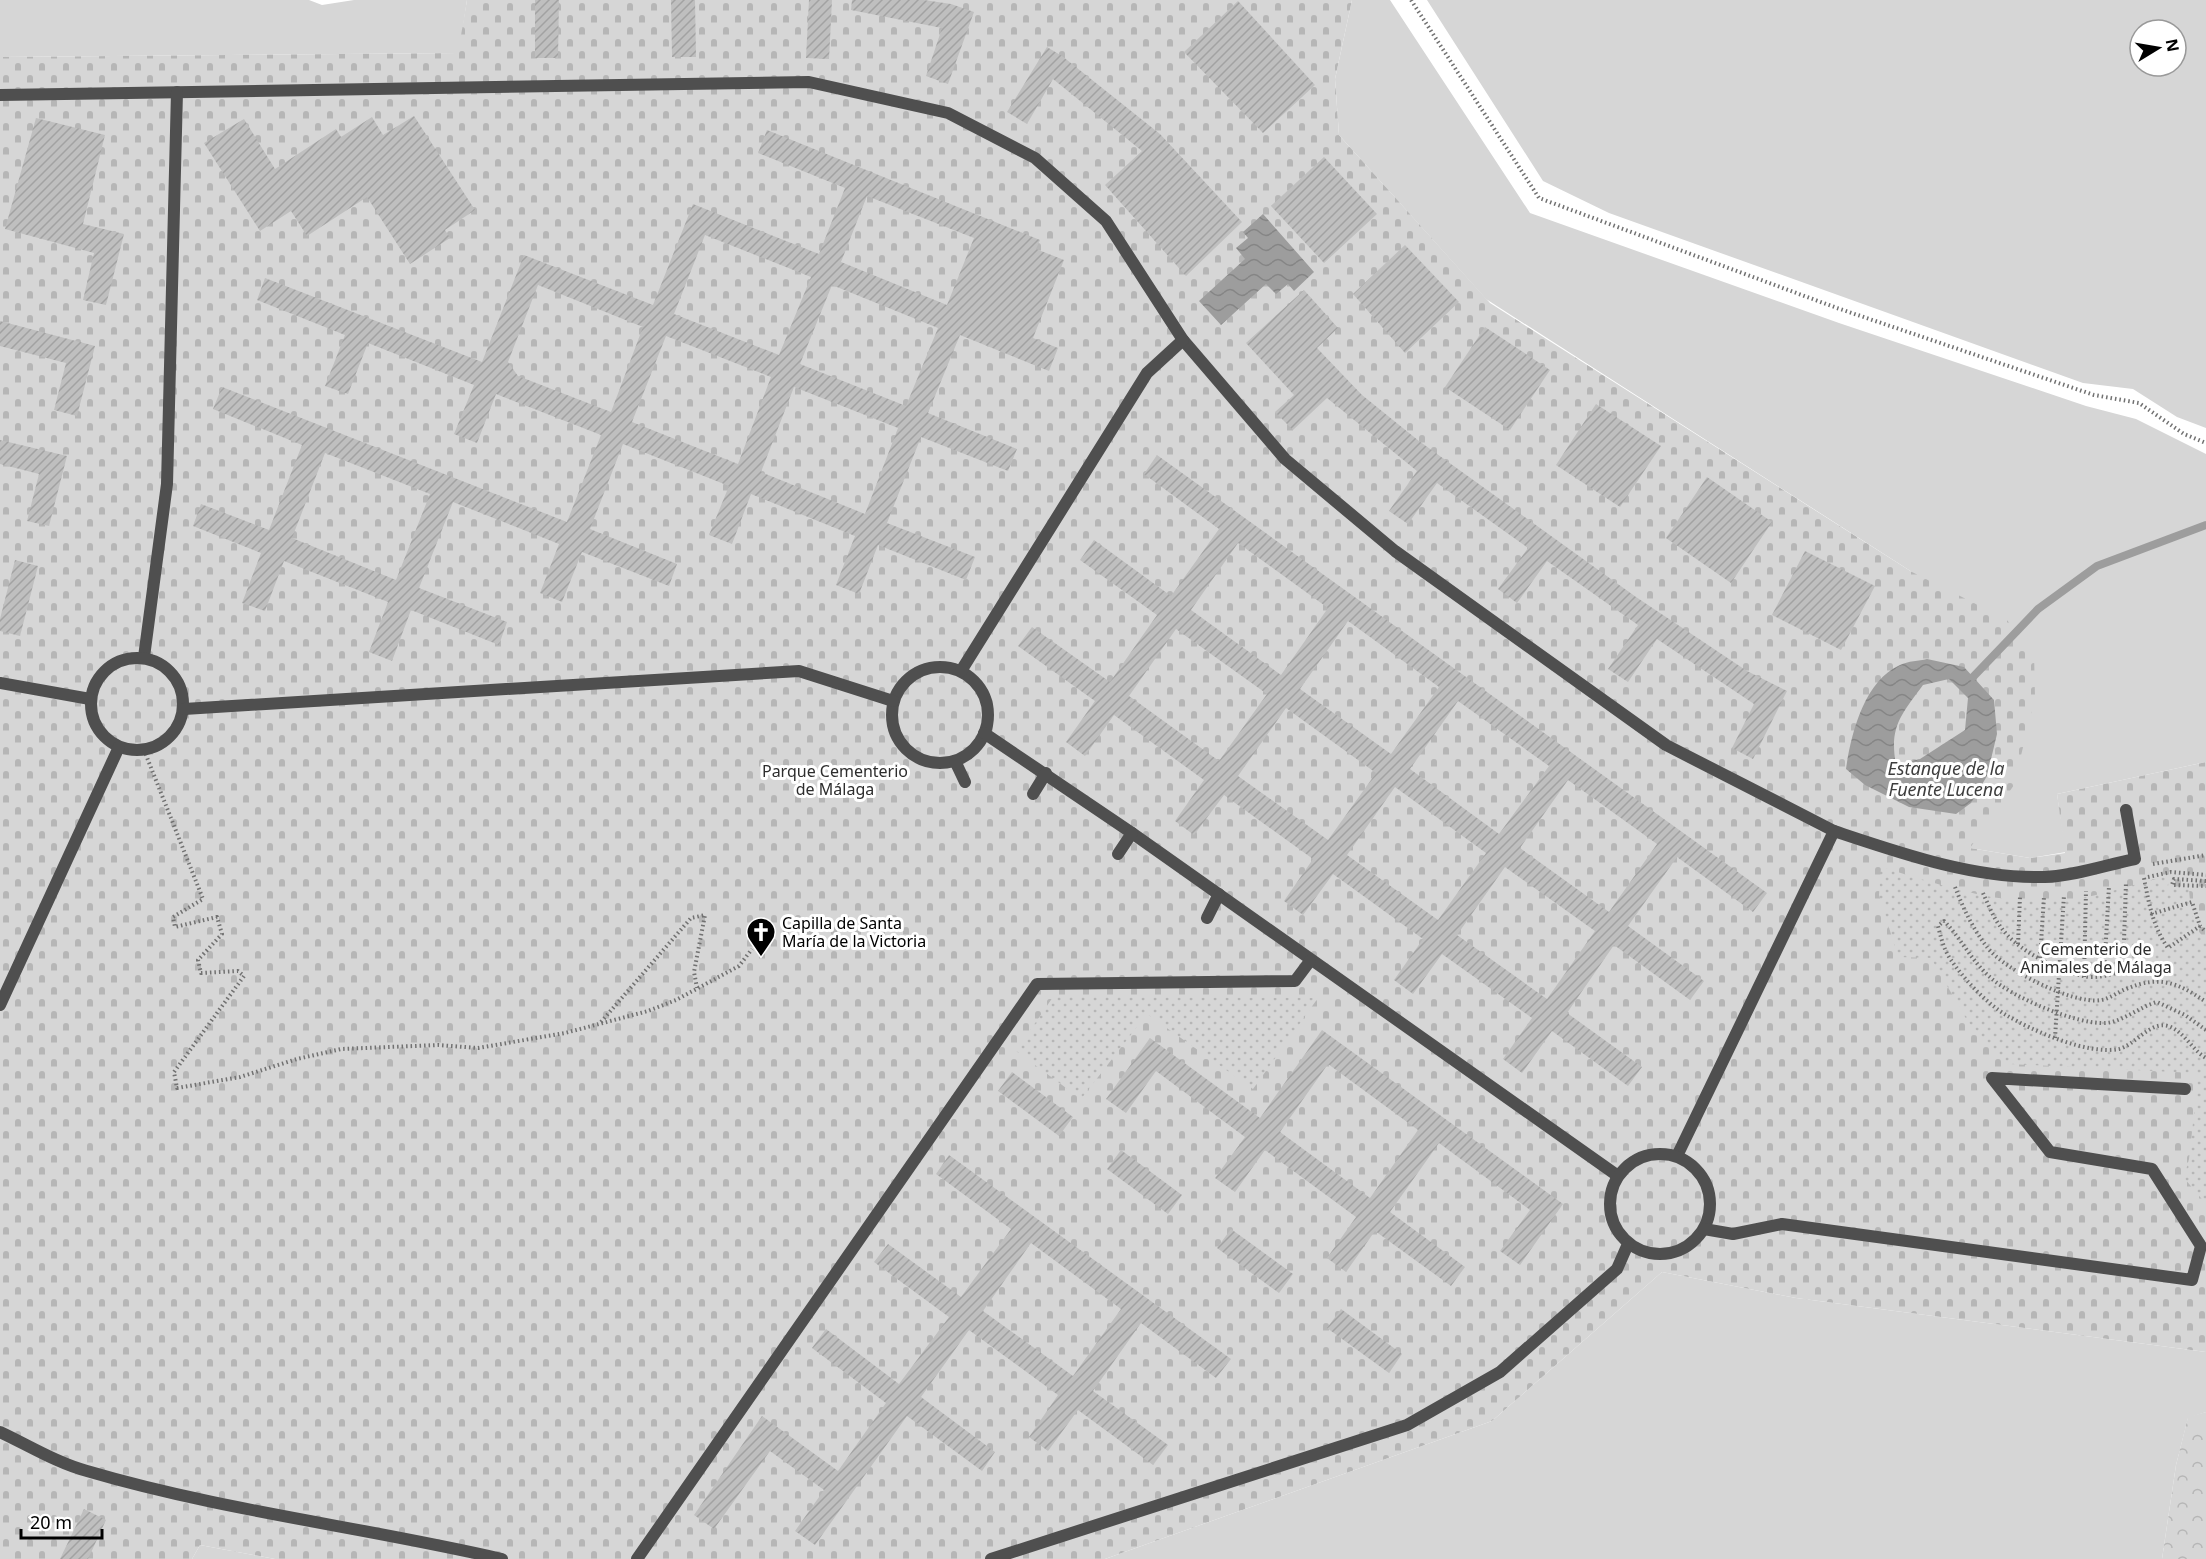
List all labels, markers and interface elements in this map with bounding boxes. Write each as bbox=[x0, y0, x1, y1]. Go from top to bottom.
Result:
north arrow bbox=[2128, 18, 2188, 78]
text: N bbox=[2161, 37, 2185, 54]
water label: Estanque de la Fuente Lucena bbox=[1887, 756, 2005, 801]
park label: Parque Cementerio de Málaga bbox=[762, 760, 908, 800]
place label: Capilla de Santa María de la Victoria bbox=[782, 912, 926, 952]
church icon: Capilla de Santa María de la Victoria bbox=[745, 916, 777, 958]
park label: Cementerio de Animales de Málaga bbox=[2020, 938, 2172, 978]
scale bar bbox=[21, 1502, 102, 1540]
text: 20 m bbox=[30, 1510, 72, 1534]

